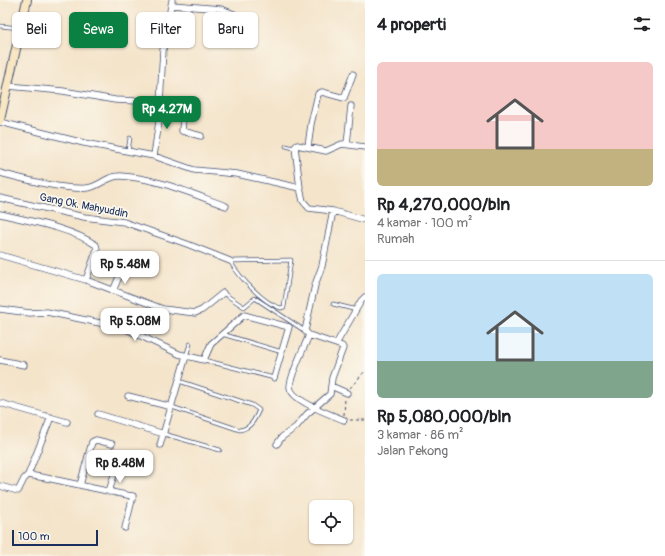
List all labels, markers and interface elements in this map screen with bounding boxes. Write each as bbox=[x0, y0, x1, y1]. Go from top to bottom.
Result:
chip: Beli bbox=[12, 12, 61, 48]
chip: Sewa bbox=[69, 12, 128, 48]
chip: Filter bbox=[136, 12, 195, 48]
chip: Baru bbox=[203, 12, 258, 48]
icon: filters bbox=[631, 13, 653, 35]
text: 4 properti bbox=[377, 14, 446, 35]
icon: home bbox=[479, 88, 551, 160]
pin: Rp 4.27M bbox=[126, 96, 208, 130]
text: Rp 4.27M bbox=[142, 101, 192, 117]
street label: Gang Ok. Mahyuddin bbox=[39, 191, 129, 220]
text: Rp 4,270,000/bln bbox=[377, 194, 510, 215]
text: 4 kamar · 100 m² bbox=[377, 215, 473, 231]
text: Rumah bbox=[377, 231, 414, 247]
pin: Rp 5.48M bbox=[84, 251, 166, 285]
text: Rp 5.48M bbox=[100, 256, 150, 272]
icon: home bbox=[479, 300, 551, 372]
pin: Rp 5.08M bbox=[94, 308, 176, 342]
text: Rp 5.08M bbox=[109, 313, 161, 329]
text: Rp 5,080,000/bln bbox=[377, 406, 511, 427]
text: 3 kamar · 86 m² bbox=[377, 427, 464, 443]
text: Jalan Pekong bbox=[377, 443, 448, 459]
pin: Rp 8.48M bbox=[79, 450, 161, 484]
text: Rp 8.48M bbox=[95, 455, 145, 471]
map controls bbox=[309, 500, 353, 544]
button: locate bbox=[309, 500, 353, 544]
scale bar bbox=[12, 528, 98, 547]
text: 100 m bbox=[18, 530, 49, 543]

